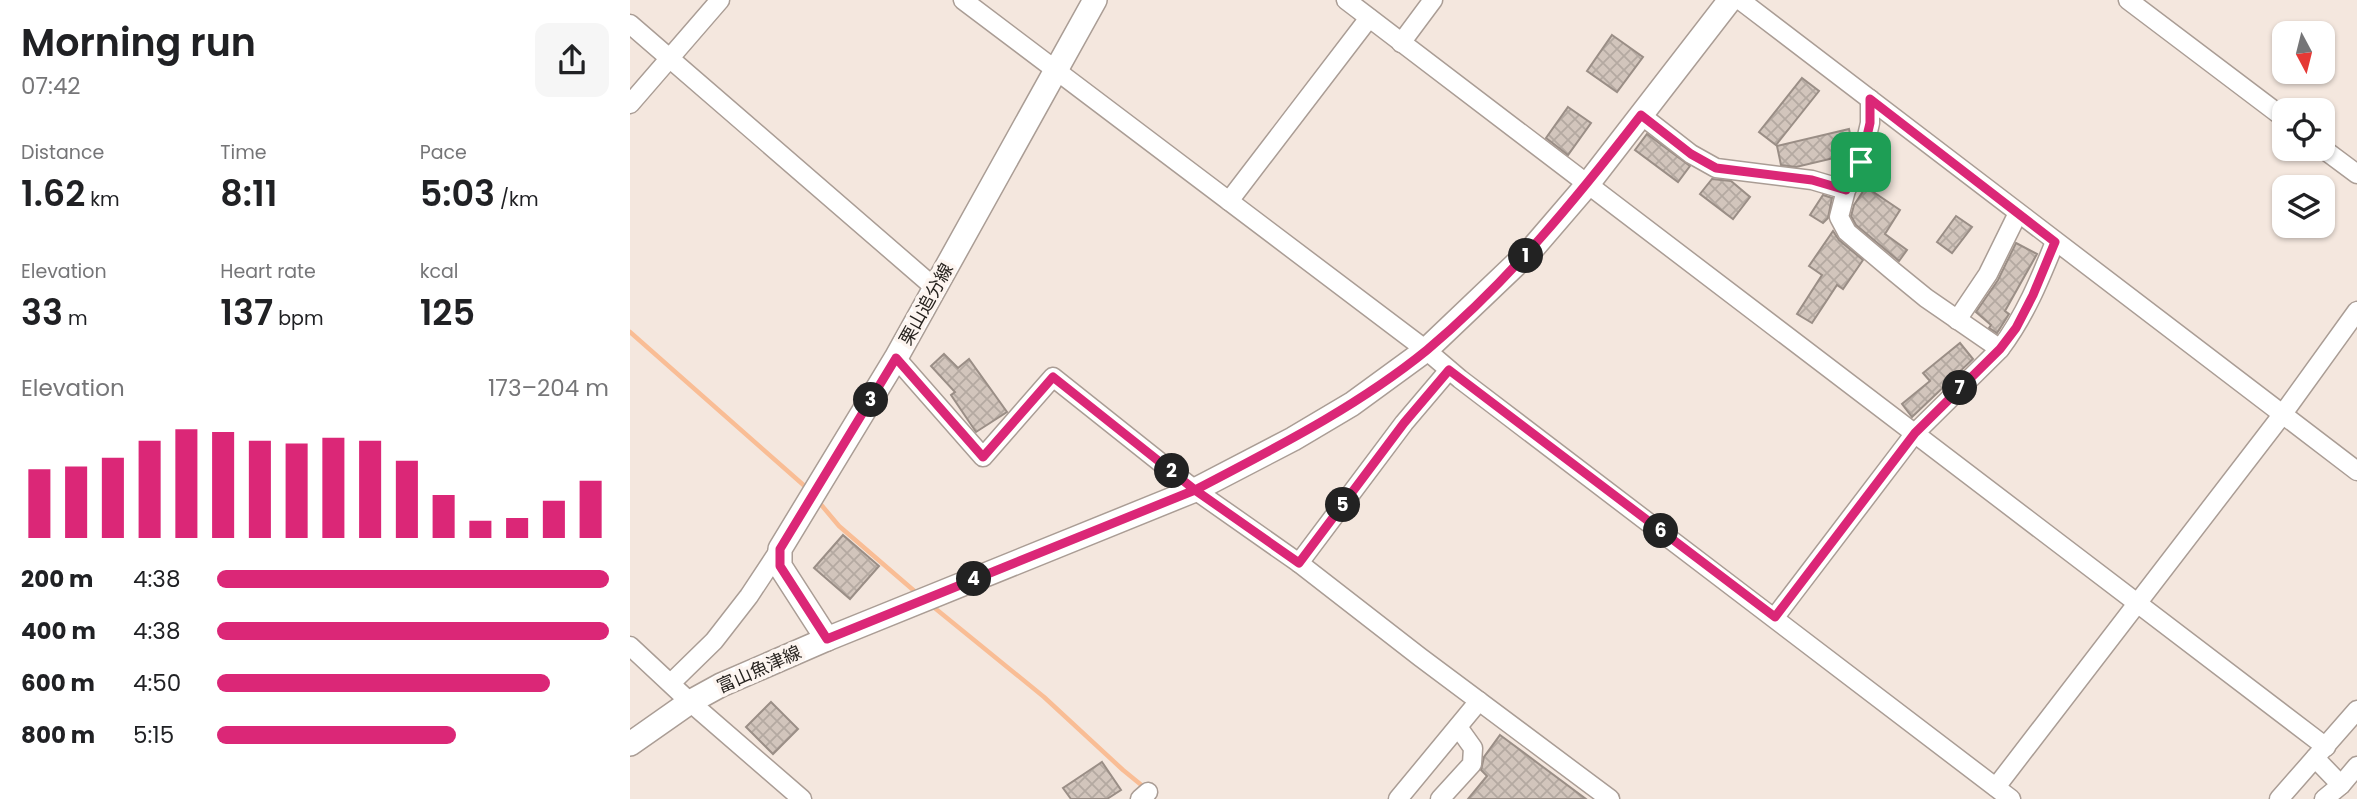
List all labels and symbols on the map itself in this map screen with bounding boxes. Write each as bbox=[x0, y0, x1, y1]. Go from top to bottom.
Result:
north arrow bbox=[2272, 21, 2334, 84]
pin bbox=[1831, 132, 1891, 192]
pin: 1 bbox=[1508, 238, 1544, 274]
street label: 栗山追分線 bbox=[893, 259, 959, 349]
pin: 7 bbox=[1942, 370, 1978, 406]
pin: 3 bbox=[854, 382, 888, 418]
pin: 2 bbox=[1154, 454, 1190, 489]
pin: 5 bbox=[1326, 488, 1360, 522]
pin: 6 bbox=[1644, 514, 1678, 548]
pin: 4 bbox=[956, 562, 992, 596]
street label: 富山魚津線 bbox=[713, 639, 805, 699]

